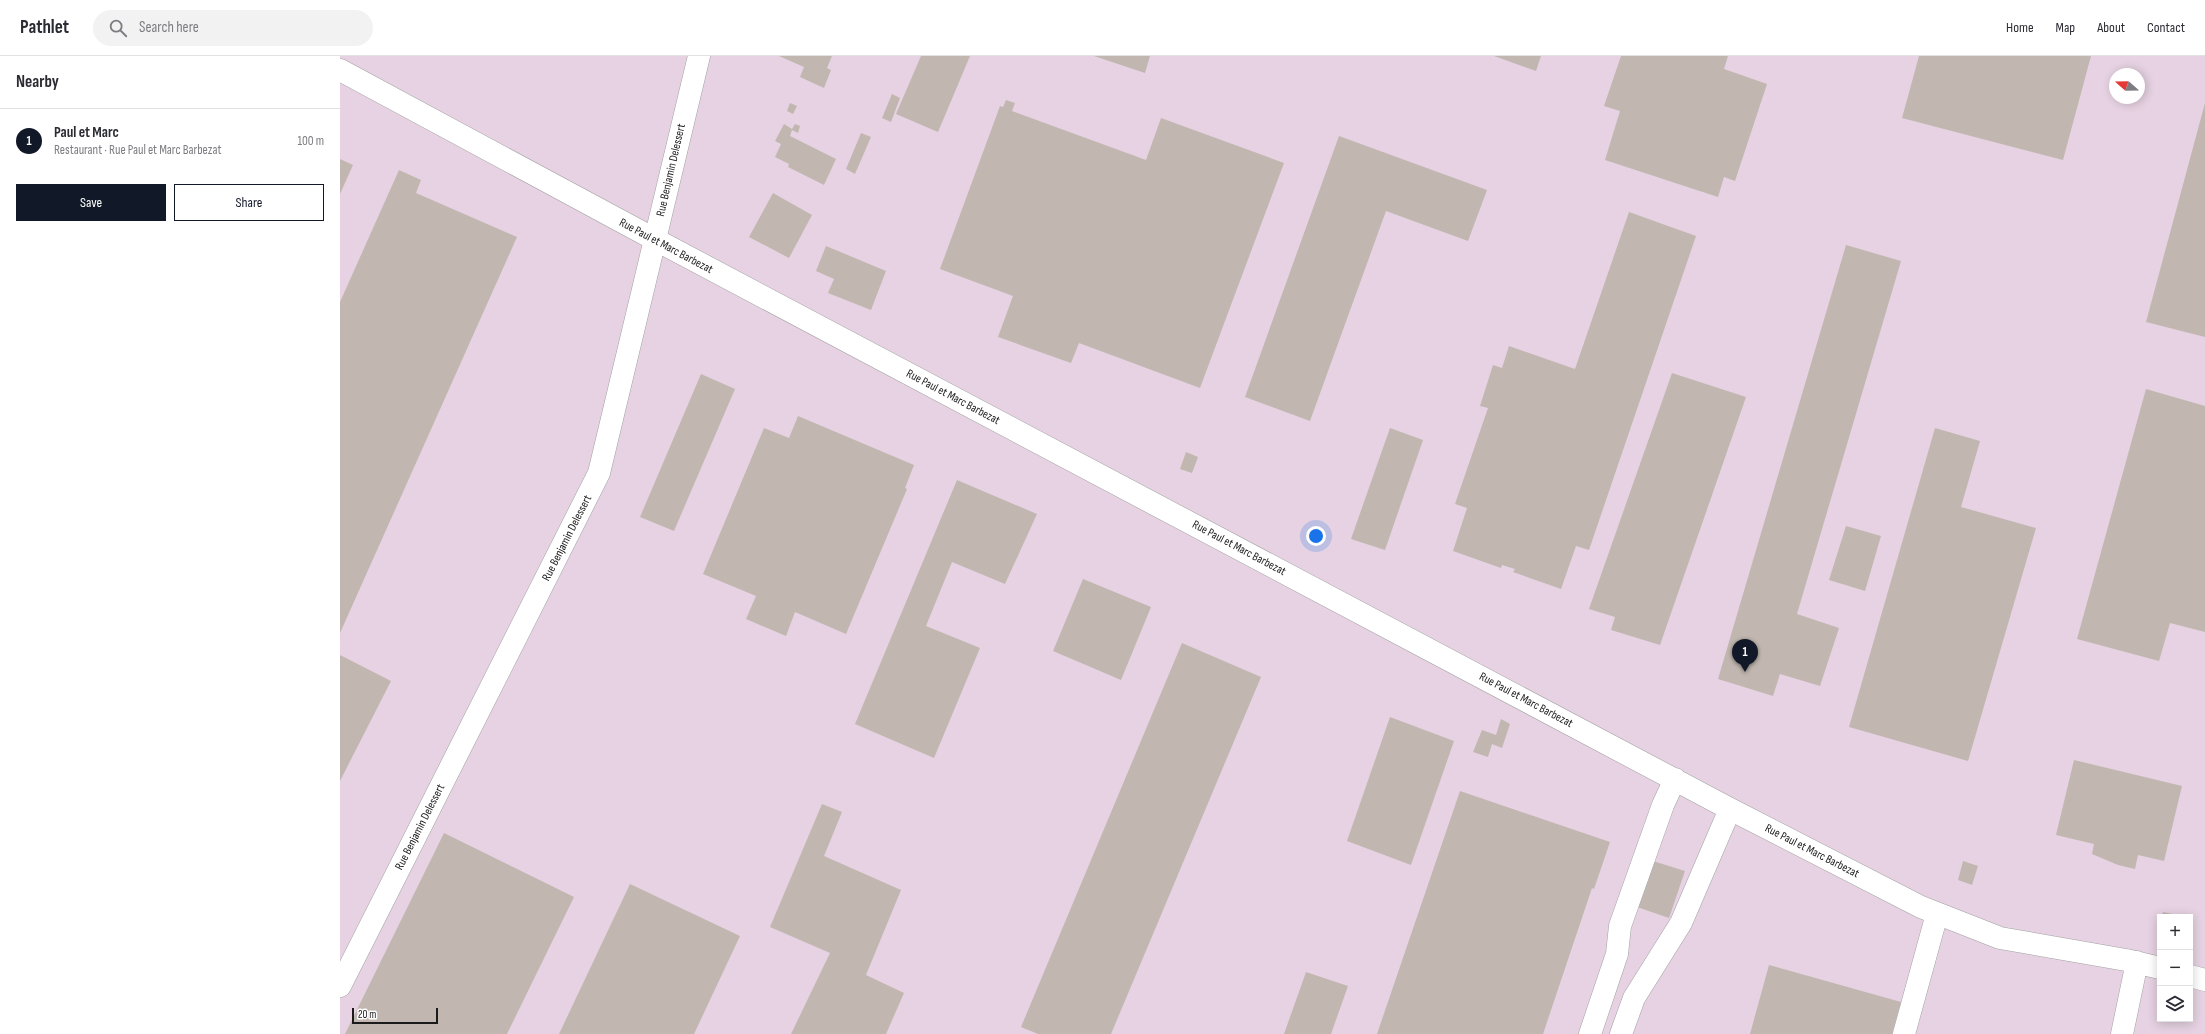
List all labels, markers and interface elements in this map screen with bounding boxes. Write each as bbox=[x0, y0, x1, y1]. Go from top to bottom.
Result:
search box bbox=[93, 10, 373, 46]
text: Pathlet bbox=[20, 16, 69, 39]
icon: search bbox=[107, 17, 129, 39]
text: Search here bbox=[139, 18, 199, 37]
text: Home bbox=[2006, 19, 2034, 36]
text: Map bbox=[2056, 19, 2075, 36]
text: About bbox=[2097, 19, 2125, 36]
text: Contact bbox=[2147, 19, 2185, 36]
north arrow bbox=[2109, 68, 2145, 104]
text: Nearby bbox=[16, 72, 59, 92]
street label: Rue Benjamin Delessert bbox=[653, 122, 689, 218]
text: Paul et Marc bbox=[54, 123, 119, 142]
text: 1 bbox=[26, 133, 32, 149]
text: 100 m bbox=[297, 133, 324, 149]
text: Restaurant · Rue Paul et Marc Barbezat bbox=[54, 142, 221, 158]
button: Save bbox=[16, 184, 166, 221]
button: Share bbox=[174, 184, 324, 221]
street label: Rue Paul et Marc Barbezat bbox=[617, 215, 716, 277]
street label: Rue Paul et Marc Barbezat bbox=[904, 366, 1003, 428]
street label: Rue Benjamin Delessert bbox=[539, 492, 595, 584]
street label: Rue Paul et Marc Barbezat bbox=[1190, 517, 1289, 579]
your location bbox=[1306, 526, 1326, 546]
pin: 1 bbox=[1732, 639, 1758, 672]
street label: Rue Paul et Marc Barbezat bbox=[1477, 669, 1576, 731]
street label: Rue Benjamin Delessert bbox=[392, 781, 448, 873]
street label: Rue Paul et Marc Barbezat bbox=[1762, 821, 1862, 881]
map controls bbox=[2157, 914, 2193, 1022]
button: + bbox=[2157, 914, 2193, 950]
button: − bbox=[2157, 950, 2193, 986]
button: layers bbox=[2157, 986, 2193, 1022]
scale bar bbox=[352, 1006, 438, 1025]
text: 20 m bbox=[358, 1008, 376, 1021]

